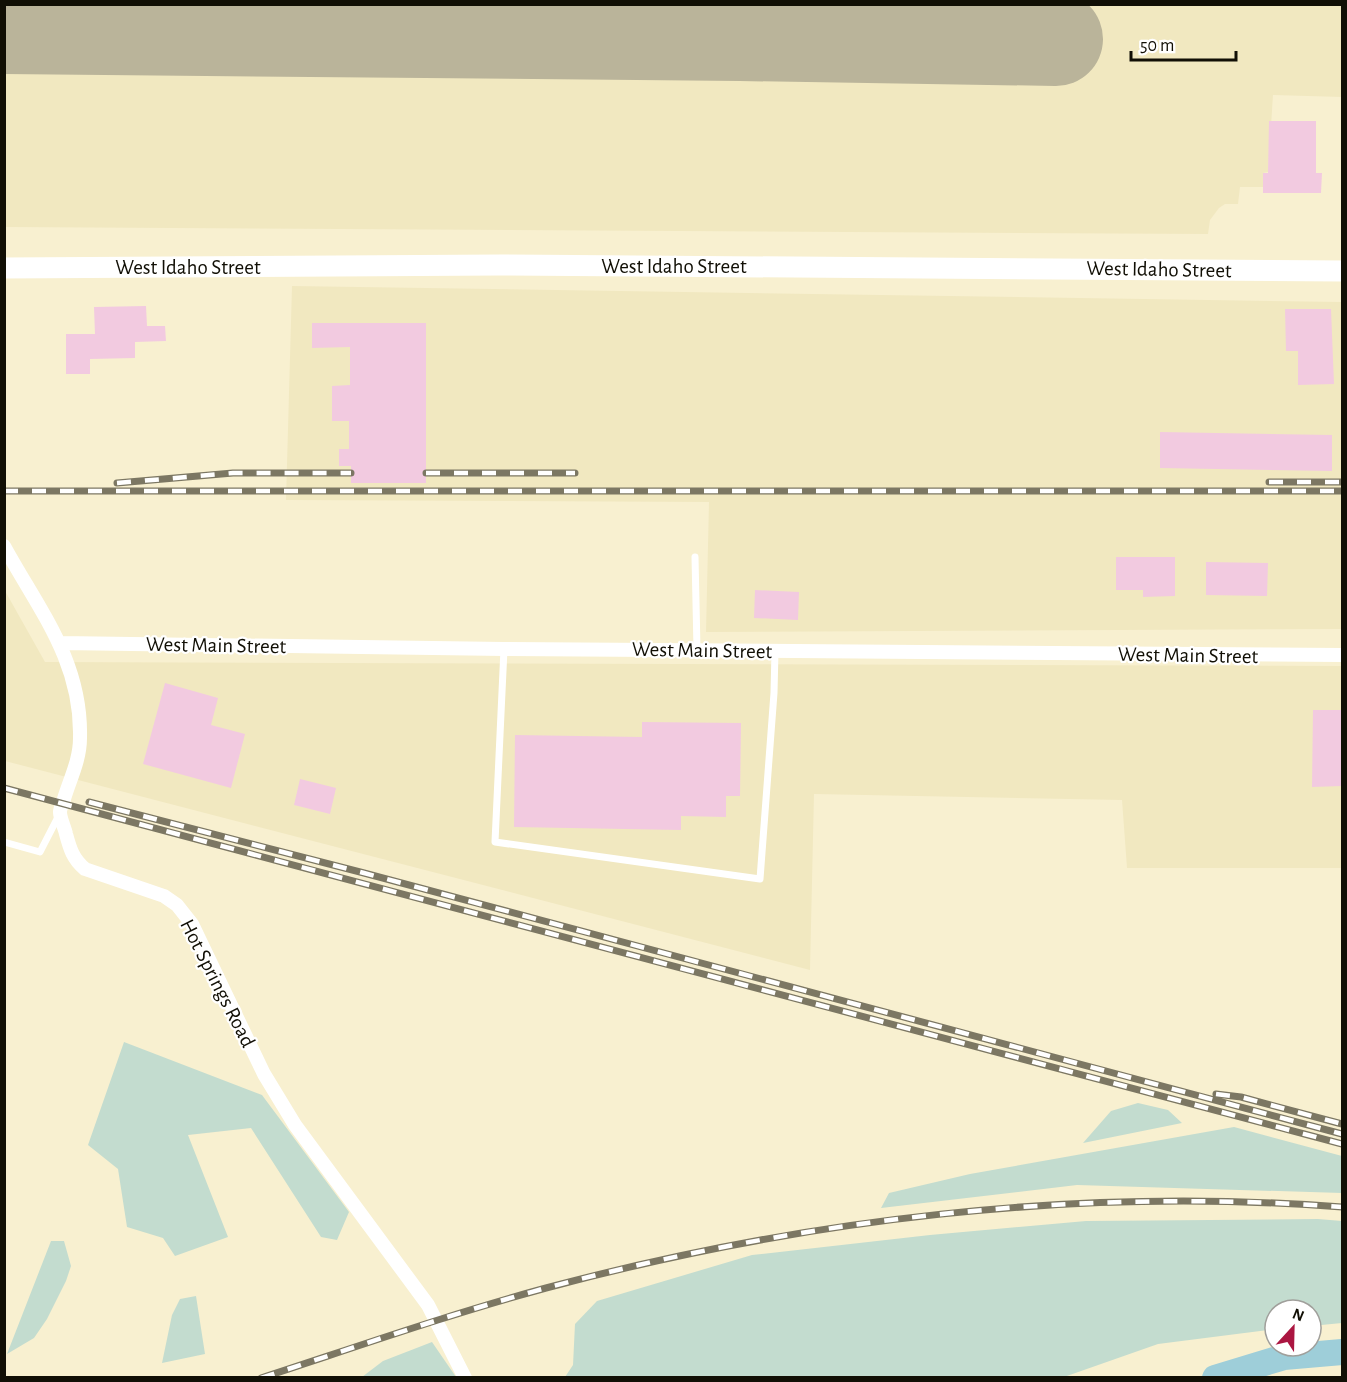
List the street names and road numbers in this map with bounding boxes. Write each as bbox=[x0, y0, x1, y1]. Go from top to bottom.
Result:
street label: West Idaho Street bbox=[601, 256, 747, 277]
street label: West Idaho Street bbox=[115, 257, 261, 278]
street label: West Idaho Street bbox=[1086, 258, 1232, 281]
street label: West Main Street bbox=[146, 634, 287, 657]
street label: West Main Street bbox=[632, 639, 773, 662]
street label: West Main Street bbox=[1118, 644, 1259, 667]
street label: Hot Springs Road bbox=[176, 916, 259, 1051]

